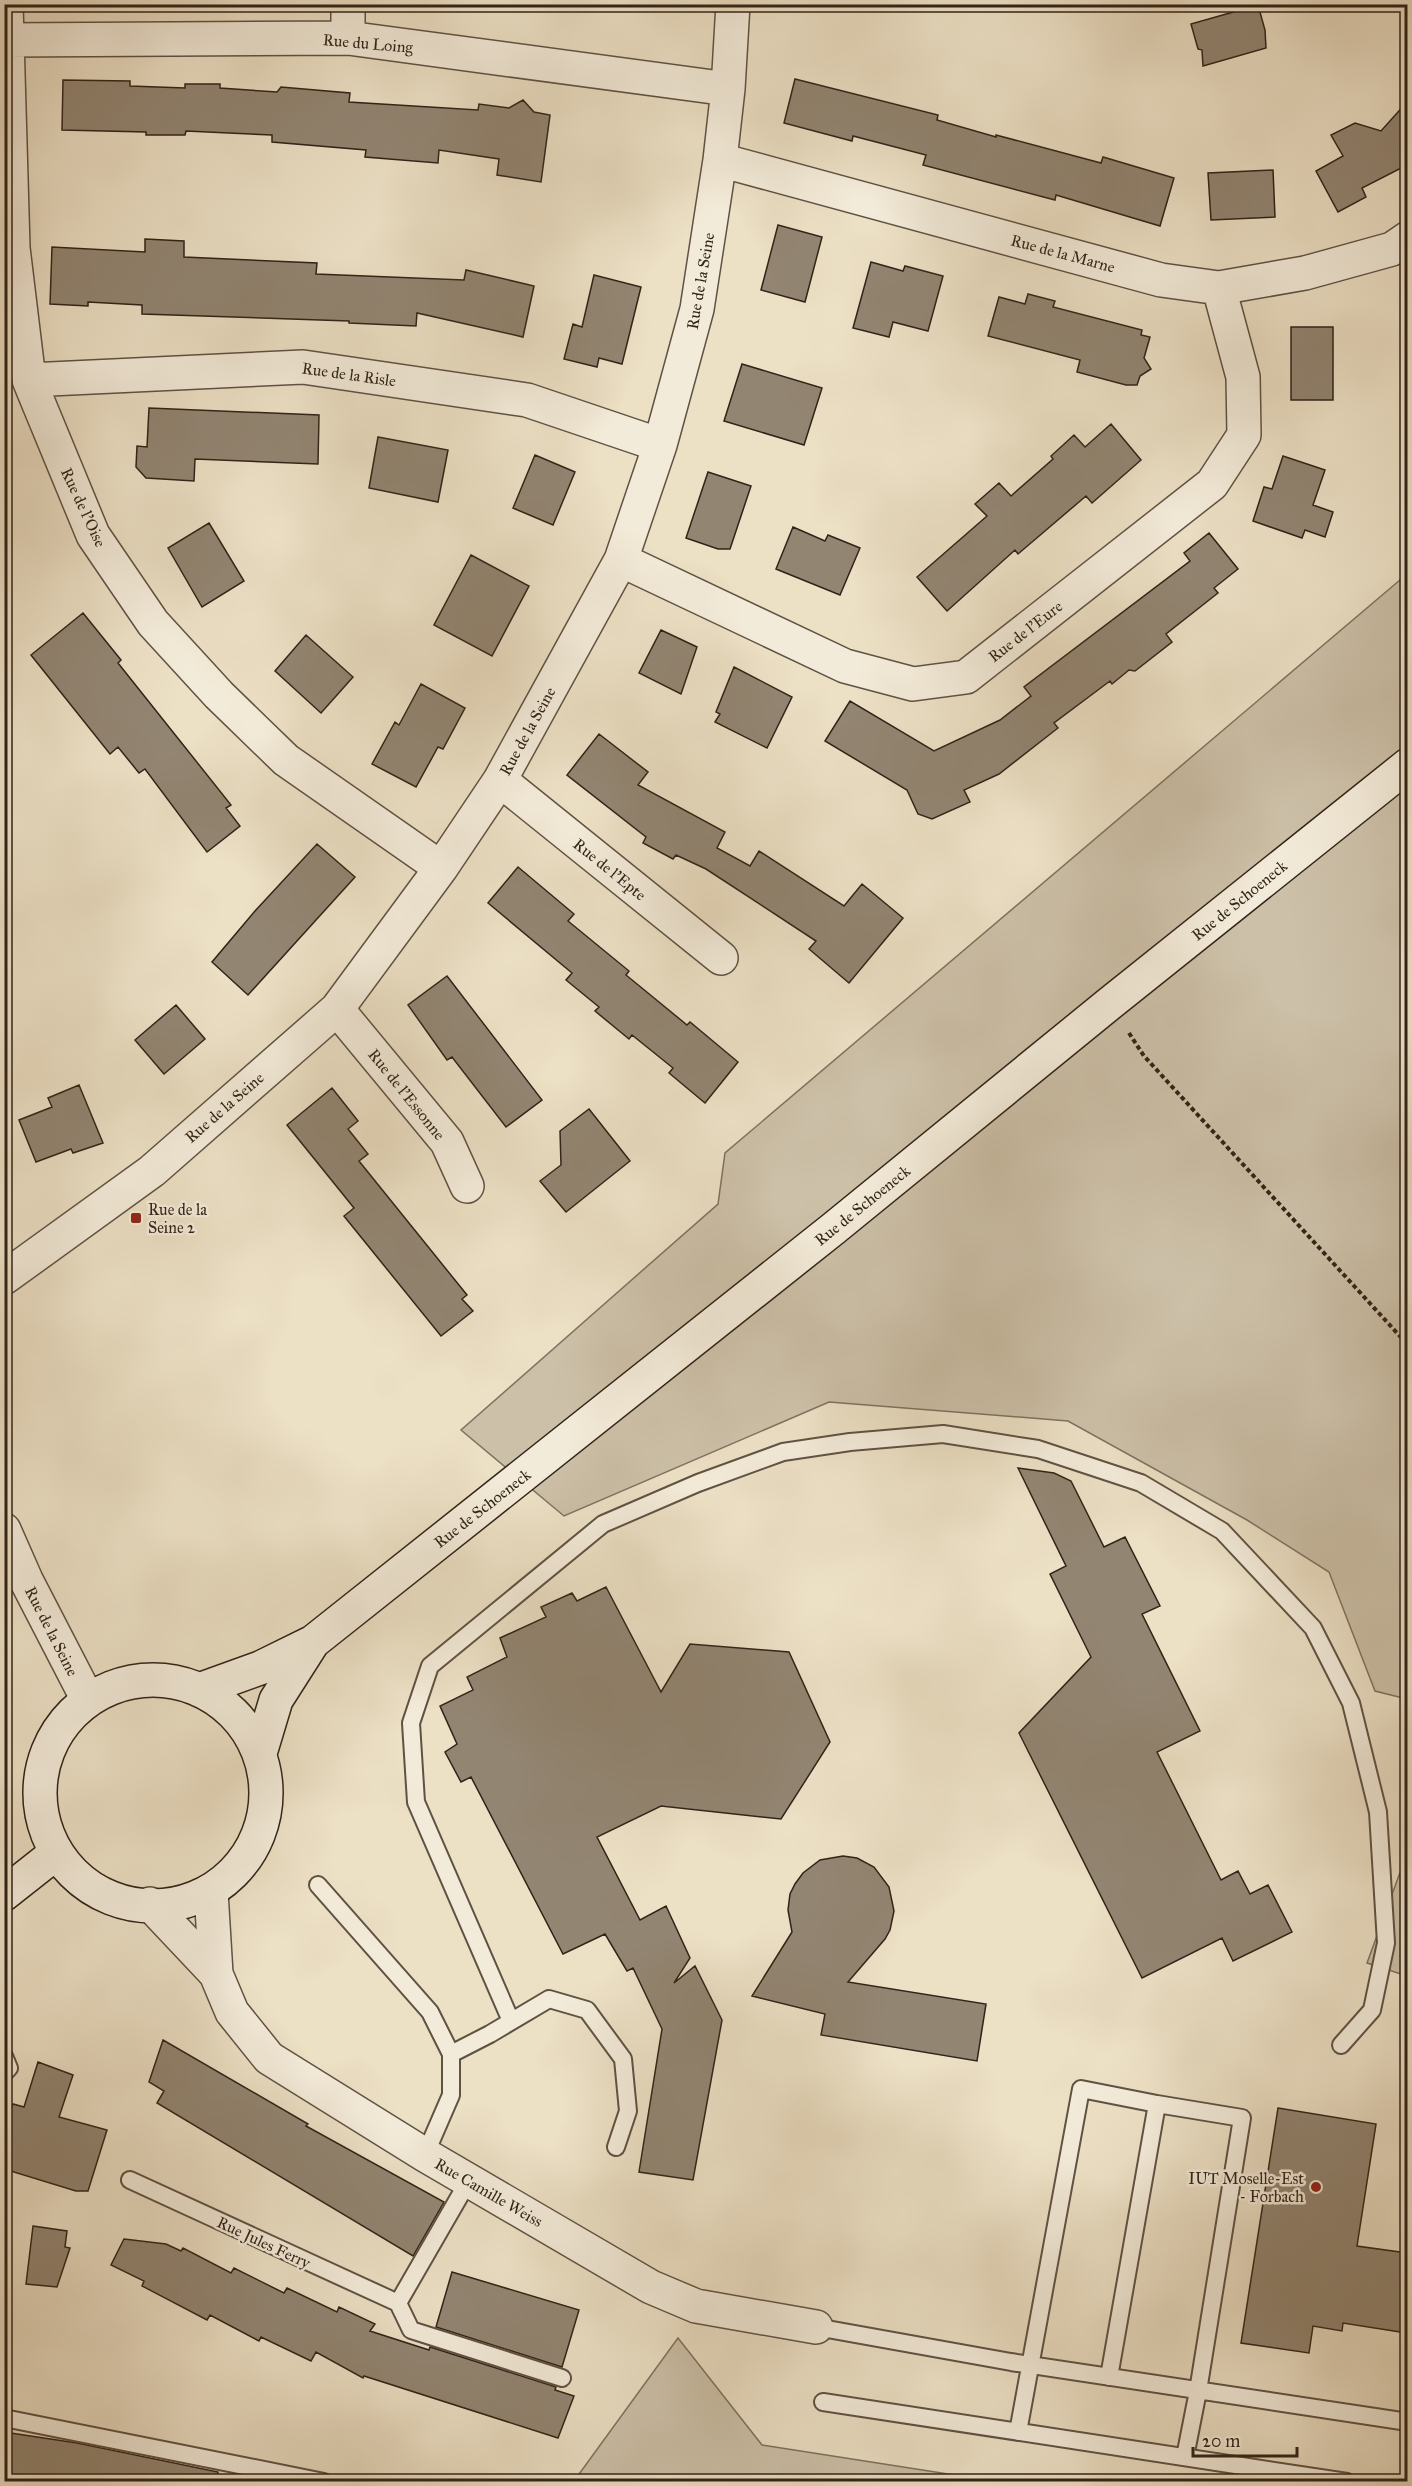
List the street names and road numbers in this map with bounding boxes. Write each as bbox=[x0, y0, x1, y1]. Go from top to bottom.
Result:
street label: Rue du Loing bbox=[322, 30, 414, 58]
street label: Rue de la Marne bbox=[1009, 230, 1117, 277]
street label: Rue de la Seine bbox=[683, 231, 718, 331]
street label: Rue de la Risle bbox=[301, 358, 398, 391]
street label: Rue de l'Oise bbox=[57, 465, 110, 550]
street label: Rue de l'Eure bbox=[984, 596, 1066, 666]
street label: Rue de la Seine bbox=[495, 683, 560, 779]
street label: Rue de l'Epte bbox=[570, 834, 650, 905]
street label: Rue de Schoeneck bbox=[1188, 856, 1291, 945]
street label: Rue de l'Essonne bbox=[364, 1045, 449, 1144]
street label: Rue de la Seine bbox=[181, 1068, 268, 1147]
street label: Rue de Schoeneck bbox=[811, 1161, 914, 1250]
street label: Rue de Schoeneck bbox=[430, 1465, 535, 1552]
street label: Rue de la Seine bbox=[21, 1583, 82, 1679]
street label: Rue Camille Weiss bbox=[431, 2154, 546, 2231]
street label: Rue Jules Ferry bbox=[214, 2213, 314, 2273]

